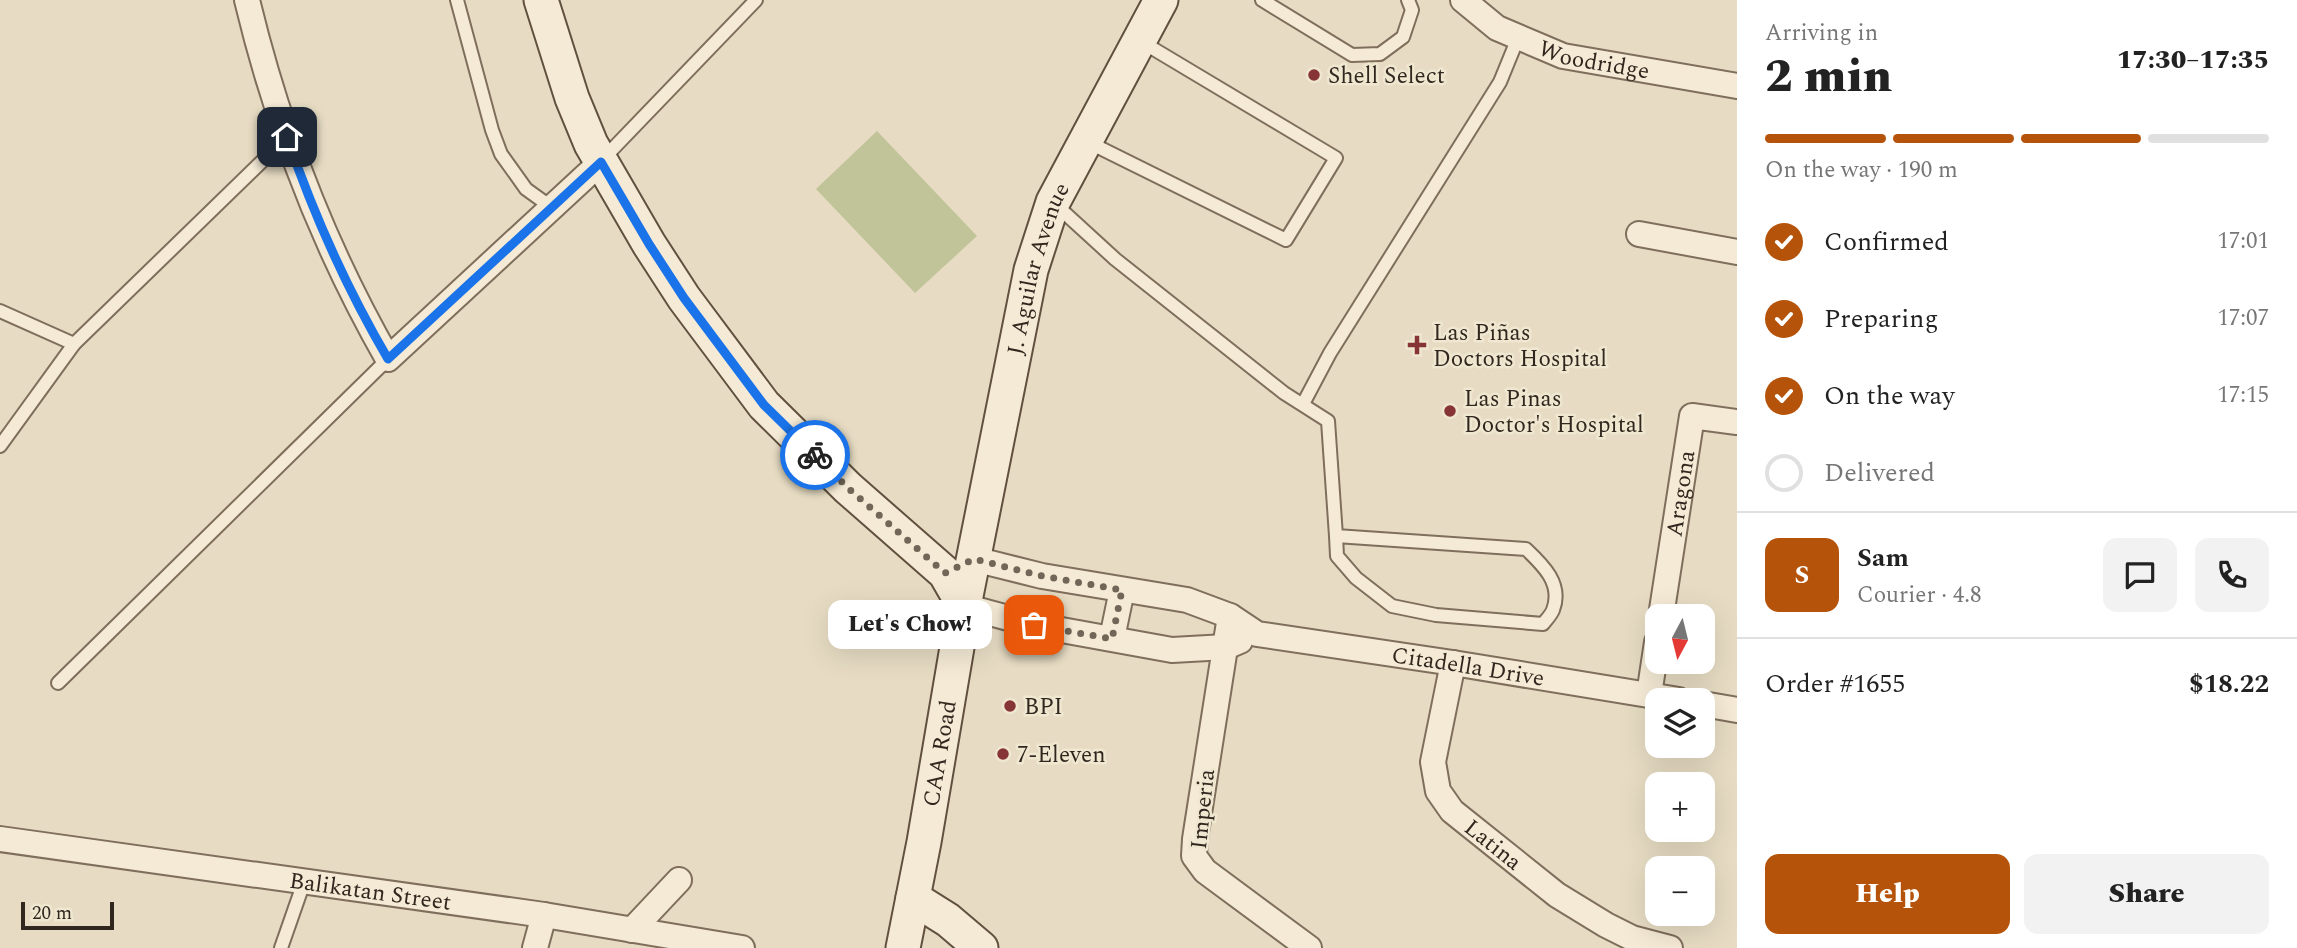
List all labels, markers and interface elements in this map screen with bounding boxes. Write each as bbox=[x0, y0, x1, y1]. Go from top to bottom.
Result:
text: Arriving in bbox=[1765, 16, 1878, 51]
street label: Woodridge bbox=[1532, 31, 1652, 90]
text: 17:30–17:35 bbox=[2117, 40, 2269, 80]
text: 2 min bbox=[1765, 42, 1892, 112]
place label: Shell Select bbox=[1328, 59, 1445, 94]
marker: Shell Select bbox=[1306, 67, 1322, 83]
pin bbox=[257, 107, 317, 167]
icon: home bbox=[268, 118, 306, 156]
text: On the way · 190 m bbox=[1765, 153, 1958, 188]
street label: J. Aguilar Avenue bbox=[998, 176, 1079, 358]
text: Confirmed bbox=[1824, 222, 1949, 262]
icon: check bbox=[1765, 223, 1803, 261]
text: 17:01 bbox=[2217, 224, 2269, 259]
text: Preparing bbox=[1824, 299, 1938, 339]
icon: check bbox=[1765, 300, 1803, 338]
text: 17:07 bbox=[2217, 301, 2269, 336]
place label: Las Piñas Doctors Hospital bbox=[1433, 316, 1607, 377]
marker: Las Piñas Doctors Hospital bbox=[1407, 335, 1427, 355]
text: On the way bbox=[1824, 376, 1955, 416]
icon: check bbox=[1765, 377, 1803, 415]
text: 17:15 bbox=[2217, 378, 2269, 413]
place label: Las Pinas Doctor's Hospital bbox=[1464, 382, 1644, 443]
marker: Las Pinas Doctor's Hospital bbox=[1442, 403, 1458, 419]
courier bbox=[780, 420, 850, 490]
icon: bike bbox=[796, 436, 834, 474]
street label: Aragona bbox=[1658, 448, 1705, 539]
text: Delivered bbox=[1824, 453, 1935, 493]
text: Sam bbox=[1857, 538, 1909, 578]
button: chat bbox=[2103, 538, 2177, 612]
button: phone bbox=[2195, 538, 2269, 612]
text: S bbox=[1795, 555, 1809, 595]
text: Courier · 4.8 bbox=[1857, 578, 1982, 613]
pin bbox=[1004, 595, 1064, 655]
callout: Let's Chow! bbox=[828, 600, 992, 650]
north arrow bbox=[1645, 604, 1715, 674]
map controls bbox=[1645, 604, 1715, 926]
icon: bag bbox=[1015, 606, 1053, 644]
text: Let's Chow! bbox=[848, 607, 972, 642]
street label: Citadella Drive bbox=[1389, 638, 1547, 697]
text: Order #1655 bbox=[1765, 664, 1905, 704]
text: $18.22 bbox=[2189, 664, 2269, 704]
button: layers bbox=[1645, 688, 1715, 758]
place label: BPI bbox=[1024, 690, 1063, 725]
street label: CAA Road bbox=[914, 697, 967, 810]
marker: BPI bbox=[1002, 698, 1018, 714]
place label: 7-Eleven bbox=[1017, 738, 1106, 773]
marker: 7-Eleven bbox=[995, 746, 1011, 762]
street label: Imperia bbox=[1182, 767, 1225, 851]
button: + bbox=[1645, 772, 1715, 842]
street label: Latina bbox=[1456, 811, 1529, 880]
button: Help bbox=[1765, 854, 2010, 934]
button: Share bbox=[2024, 854, 2269, 934]
button: − bbox=[1645, 856, 1715, 926]
street label: Balikatan Street bbox=[287, 864, 453, 921]
scale bar bbox=[21, 899, 114, 931]
text: 20 m bbox=[32, 899, 72, 928]

